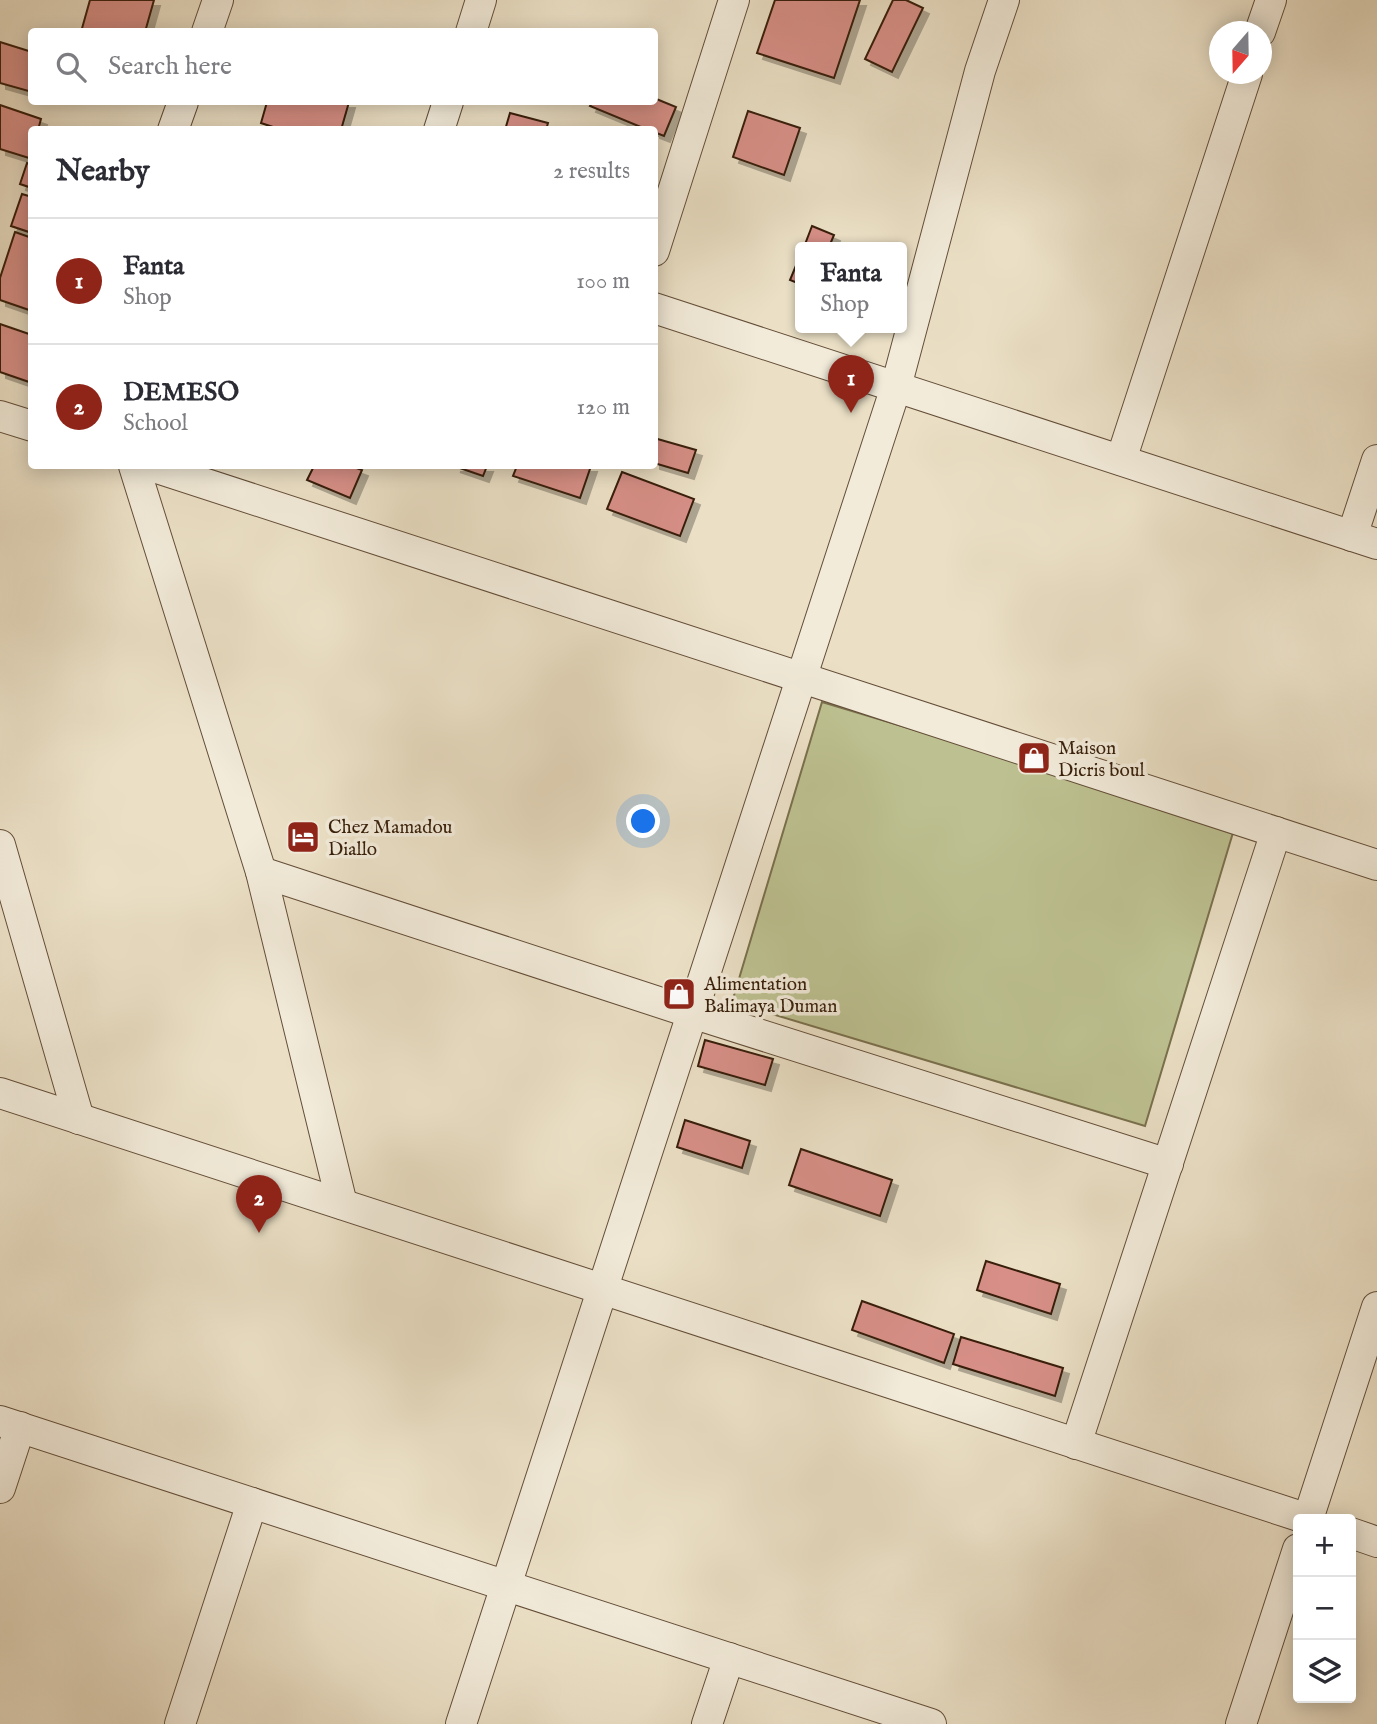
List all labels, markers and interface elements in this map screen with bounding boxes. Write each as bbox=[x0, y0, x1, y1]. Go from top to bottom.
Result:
north arrow bbox=[1209, 21, 1272, 84]
search box bbox=[28, 28, 658, 105]
icon: search bbox=[52, 48, 90, 86]
text: Search here bbox=[108, 50, 232, 83]
text: Nearby bbox=[56, 153, 149, 191]
text: 2 results bbox=[553, 157, 630, 186]
popup bbox=[795, 242, 907, 333]
text: Fanta bbox=[123, 250, 184, 283]
text: Fanta bbox=[820, 257, 882, 290]
text: 1 bbox=[75, 267, 83, 296]
text: 100 m bbox=[576, 267, 630, 296]
text: Shop bbox=[123, 283, 172, 312]
text: Shop bbox=[820, 290, 869, 319]
pin: 1 bbox=[828, 355, 874, 413]
text: DEMESO bbox=[123, 376, 239, 409]
text: 2 bbox=[74, 393, 84, 422]
text: 120 m bbox=[577, 393, 630, 422]
text: School bbox=[123, 409, 188, 438]
place label: Maison Dicris boul bbox=[1058, 737, 1145, 783]
shop icon: Maison Dicris boul bbox=[1015, 739, 1053, 777]
your location bbox=[626, 804, 660, 838]
place label: Chez Mamadou Diallo bbox=[328, 816, 453, 862]
hotel icon: Chez Mamadou Diallo bbox=[284, 818, 322, 856]
place label: Alimentation Balimaya Duman bbox=[703, 973, 837, 1019]
shop icon: Alimentation Balimaya Duman bbox=[660, 975, 698, 1013]
pin: 2 bbox=[236, 1175, 282, 1233]
map controls bbox=[1293, 1514, 1356, 1703]
button: + bbox=[1293, 1514, 1356, 1577]
button: − bbox=[1293, 1577, 1356, 1640]
button: layers bbox=[1293, 1640, 1356, 1703]

